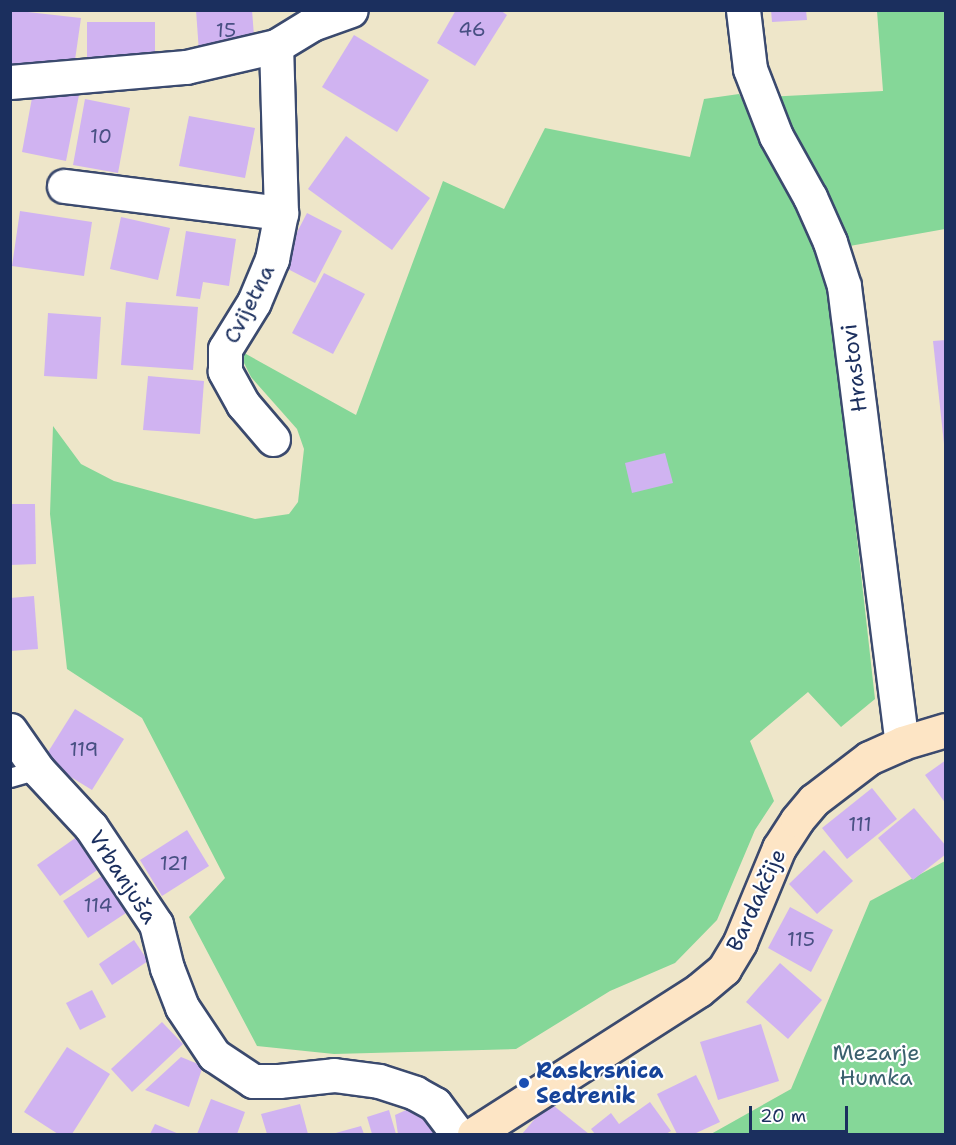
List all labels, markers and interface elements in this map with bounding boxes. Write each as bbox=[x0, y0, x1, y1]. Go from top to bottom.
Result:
house number: 46 bbox=[458, 17, 486, 41]
house number: 15 bbox=[216, 18, 236, 42]
house number: 10 bbox=[90, 124, 112, 148]
street label: Cvijetna bbox=[218, 260, 280, 348]
street label: Hrastovi bbox=[835, 322, 873, 414]
house number: 119 bbox=[69, 737, 99, 761]
house number: 111 bbox=[848, 812, 872, 836]
street label: Vrbanjuša bbox=[83, 825, 163, 929]
street label: Bardakčije bbox=[721, 845, 791, 955]
house number: 121 bbox=[160, 851, 188, 875]
house number: 114 bbox=[83, 893, 113, 917]
house number: 115 bbox=[787, 927, 815, 951]
park label: Mezarje Humka bbox=[832, 1039, 920, 1090]
place label: Raskrsnica Sedrenik bbox=[536, 1057, 663, 1108]
marker: Raskrsnica Sedrenik bbox=[517, 1076, 531, 1090]
scale bar bbox=[752, 1094, 851, 1132]
text: 20 m bbox=[760, 1104, 806, 1128]

